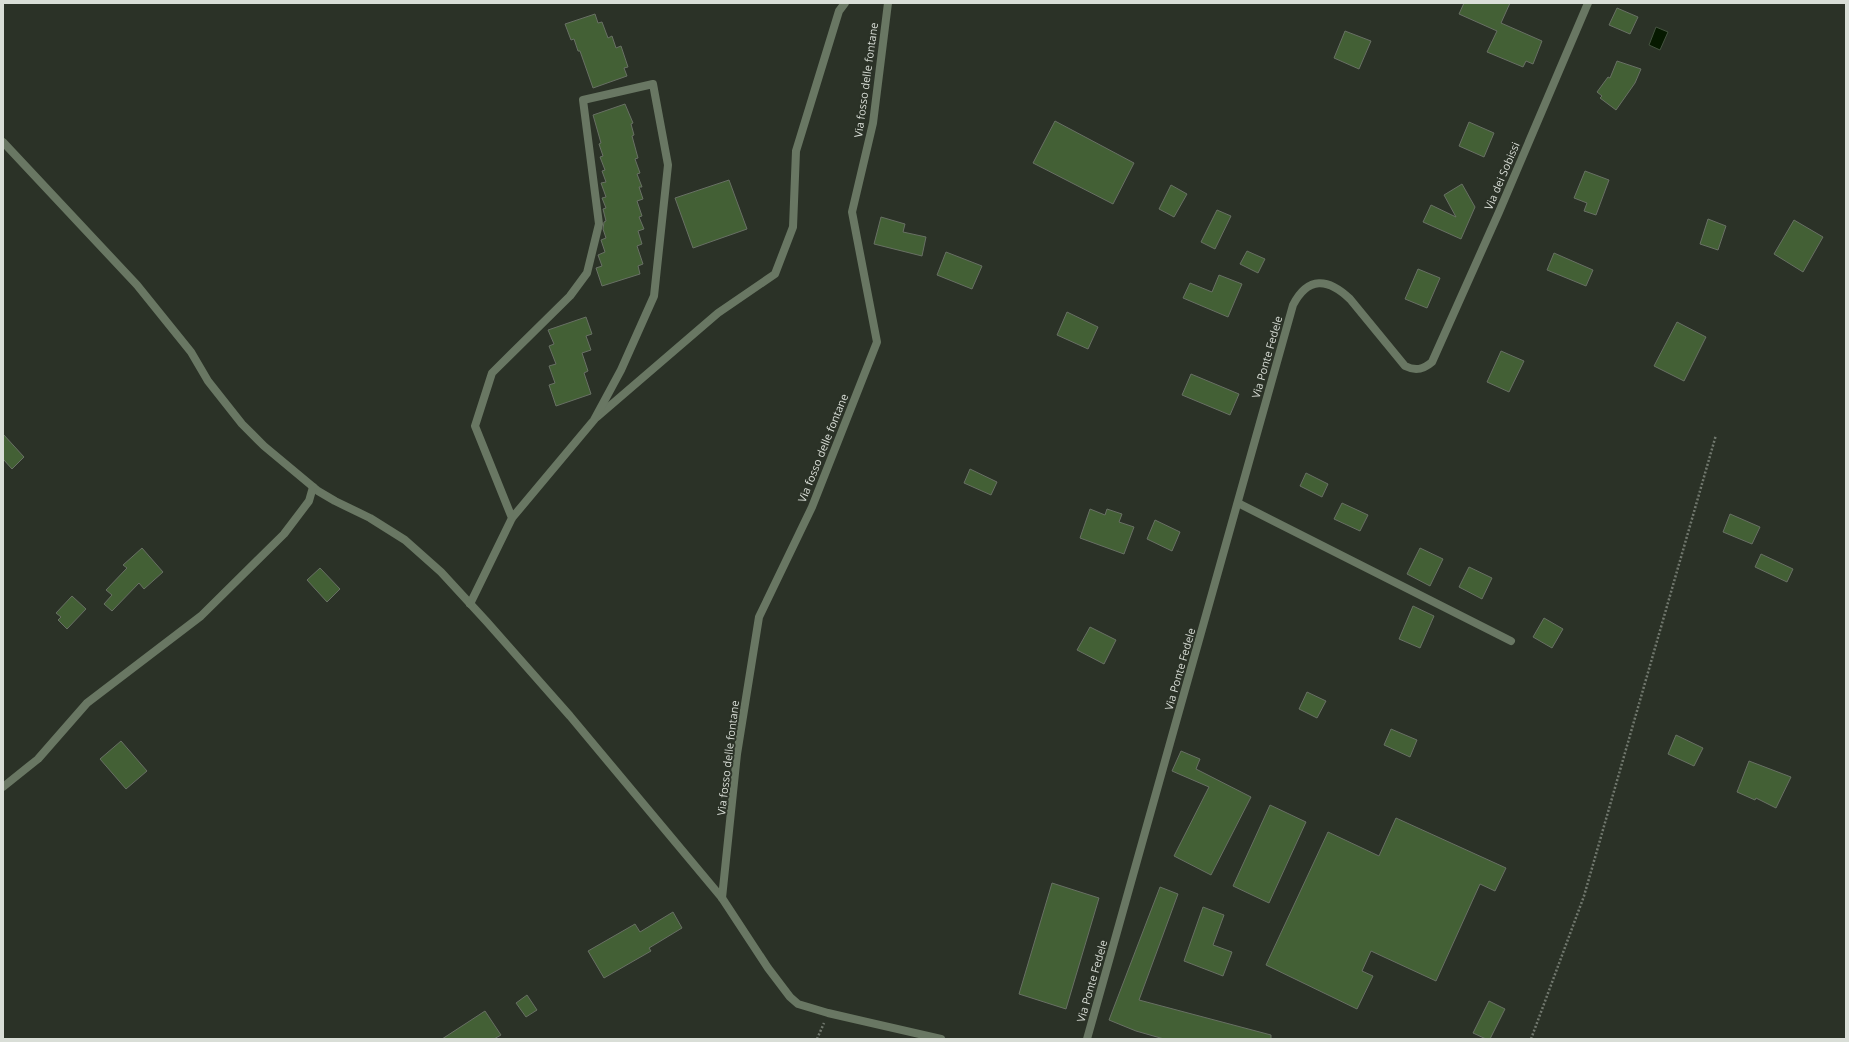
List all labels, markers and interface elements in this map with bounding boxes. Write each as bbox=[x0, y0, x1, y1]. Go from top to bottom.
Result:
street label: Via fosso delle fontane bbox=[850, 21, 881, 138]
street label: Via dei Sobissi bbox=[1481, 140, 1523, 212]
street label: Via Ponte Fedele bbox=[1248, 314, 1285, 400]
street label: Via fosso delle fontane bbox=[794, 391, 851, 504]
street label: Via Ponte Fedele bbox=[1161, 626, 1198, 712]
street label: Via fosso delle fontane bbox=[713, 699, 742, 816]
street label: Via Ponte Fedele bbox=[1073, 938, 1110, 1024]

